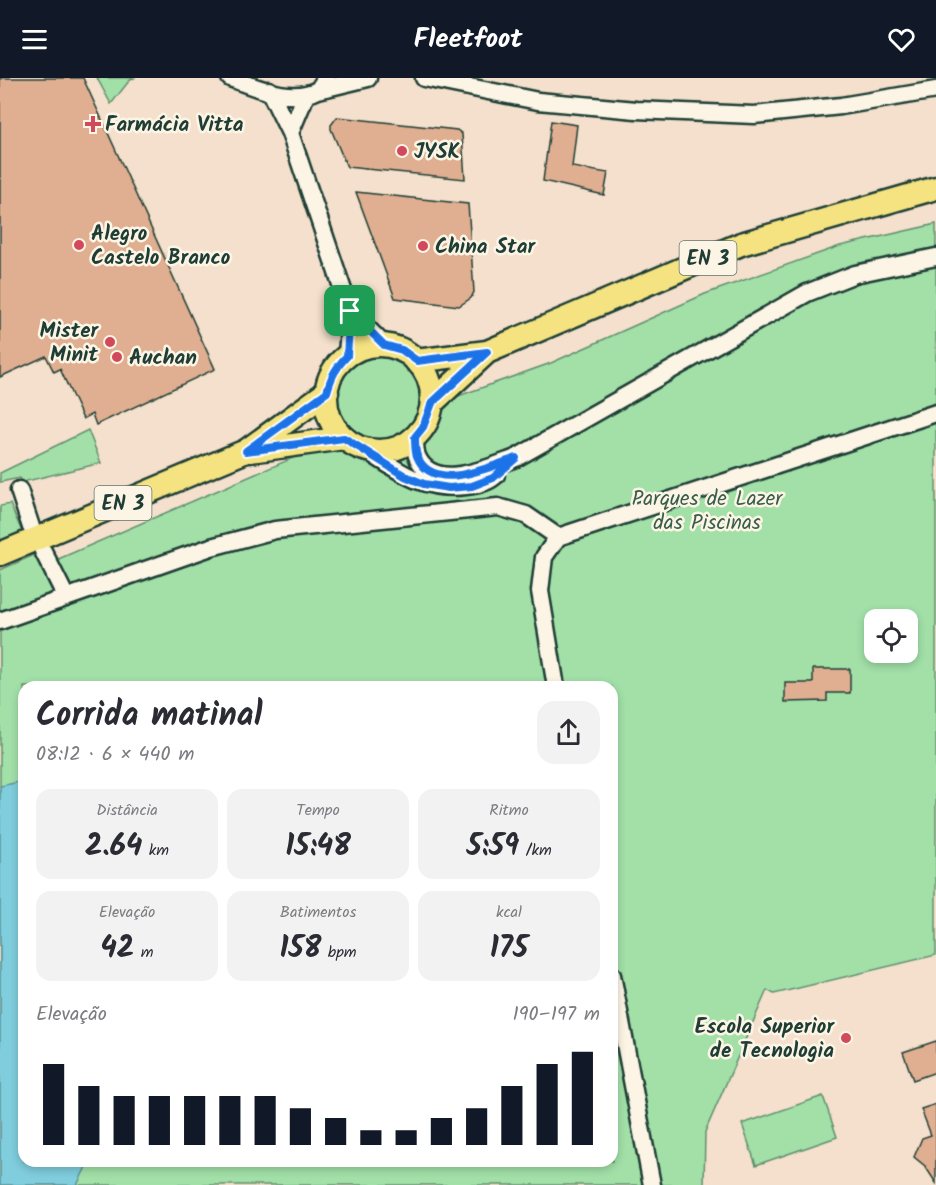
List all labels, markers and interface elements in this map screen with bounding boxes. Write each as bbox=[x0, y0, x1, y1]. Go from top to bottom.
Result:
text: Fleetfoot bbox=[414, 18, 522, 61]
icon: menu bbox=[18, 23, 51, 56]
icon: heart bbox=[885, 23, 918, 56]
place label: Farmácia Vitta bbox=[105, 109, 244, 142]
marker: Farmácia Vitta bbox=[86, 117, 100, 131]
place label: JYSK bbox=[414, 136, 461, 169]
marker: JYSK bbox=[395, 144, 409, 158]
place label: Alegro Castelo Branco bbox=[91, 218, 231, 275]
place label: China Star bbox=[435, 231, 536, 264]
marker: Alegro Castelo Branco bbox=[72, 238, 86, 252]
marker: China Star bbox=[416, 239, 430, 253]
road number: EN 3 bbox=[680, 241, 736, 275]
pin bbox=[324, 285, 375, 336]
icon: arrive bbox=[333, 294, 366, 327]
place label: Mister Minit bbox=[40, 315, 99, 372]
marker: Mister Minit bbox=[103, 335, 117, 349]
place label: Auchan bbox=[129, 342, 197, 375]
marker: Auchan bbox=[110, 350, 124, 364]
park label: Parques de Lazer das Piscinas bbox=[632, 483, 783, 540]
road number: EN 3 bbox=[94, 486, 152, 520]
map controls bbox=[864, 609, 918, 663]
button: locate bbox=[864, 609, 918, 663]
text: Corrida matinal bbox=[36, 690, 262, 743]
button: share bbox=[537, 701, 600, 764]
text: 08:12 · 6 × 440 m bbox=[36, 739, 195, 771]
text: Distância bbox=[96, 798, 158, 823]
text: Tempo bbox=[296, 798, 340, 823]
text: Ritmo bbox=[489, 798, 529, 823]
text: 2.64 bbox=[85, 823, 142, 871]
text: 15:48 bbox=[285, 823, 351, 871]
text: 5:59 bbox=[466, 823, 519, 871]
text: km bbox=[142, 838, 169, 863]
text: /km bbox=[519, 838, 552, 863]
text: Elevação bbox=[99, 900, 155, 925]
text: Batimentos bbox=[280, 900, 356, 925]
text: kcal bbox=[496, 900, 522, 925]
text: 42 bbox=[101, 925, 134, 973]
text: 158 bbox=[279, 925, 321, 973]
text: 175 bbox=[490, 925, 528, 973]
text: m bbox=[134, 940, 154, 965]
text: bpm bbox=[321, 940, 357, 965]
text: Elevação bbox=[36, 999, 107, 1031]
text: 190–197 m bbox=[513, 999, 600, 1031]
place label: Escola Superior de Tecnologia bbox=[695, 1011, 835, 1068]
marker: Escola Superior de Tecnologia bbox=[839, 1031, 853, 1045]

